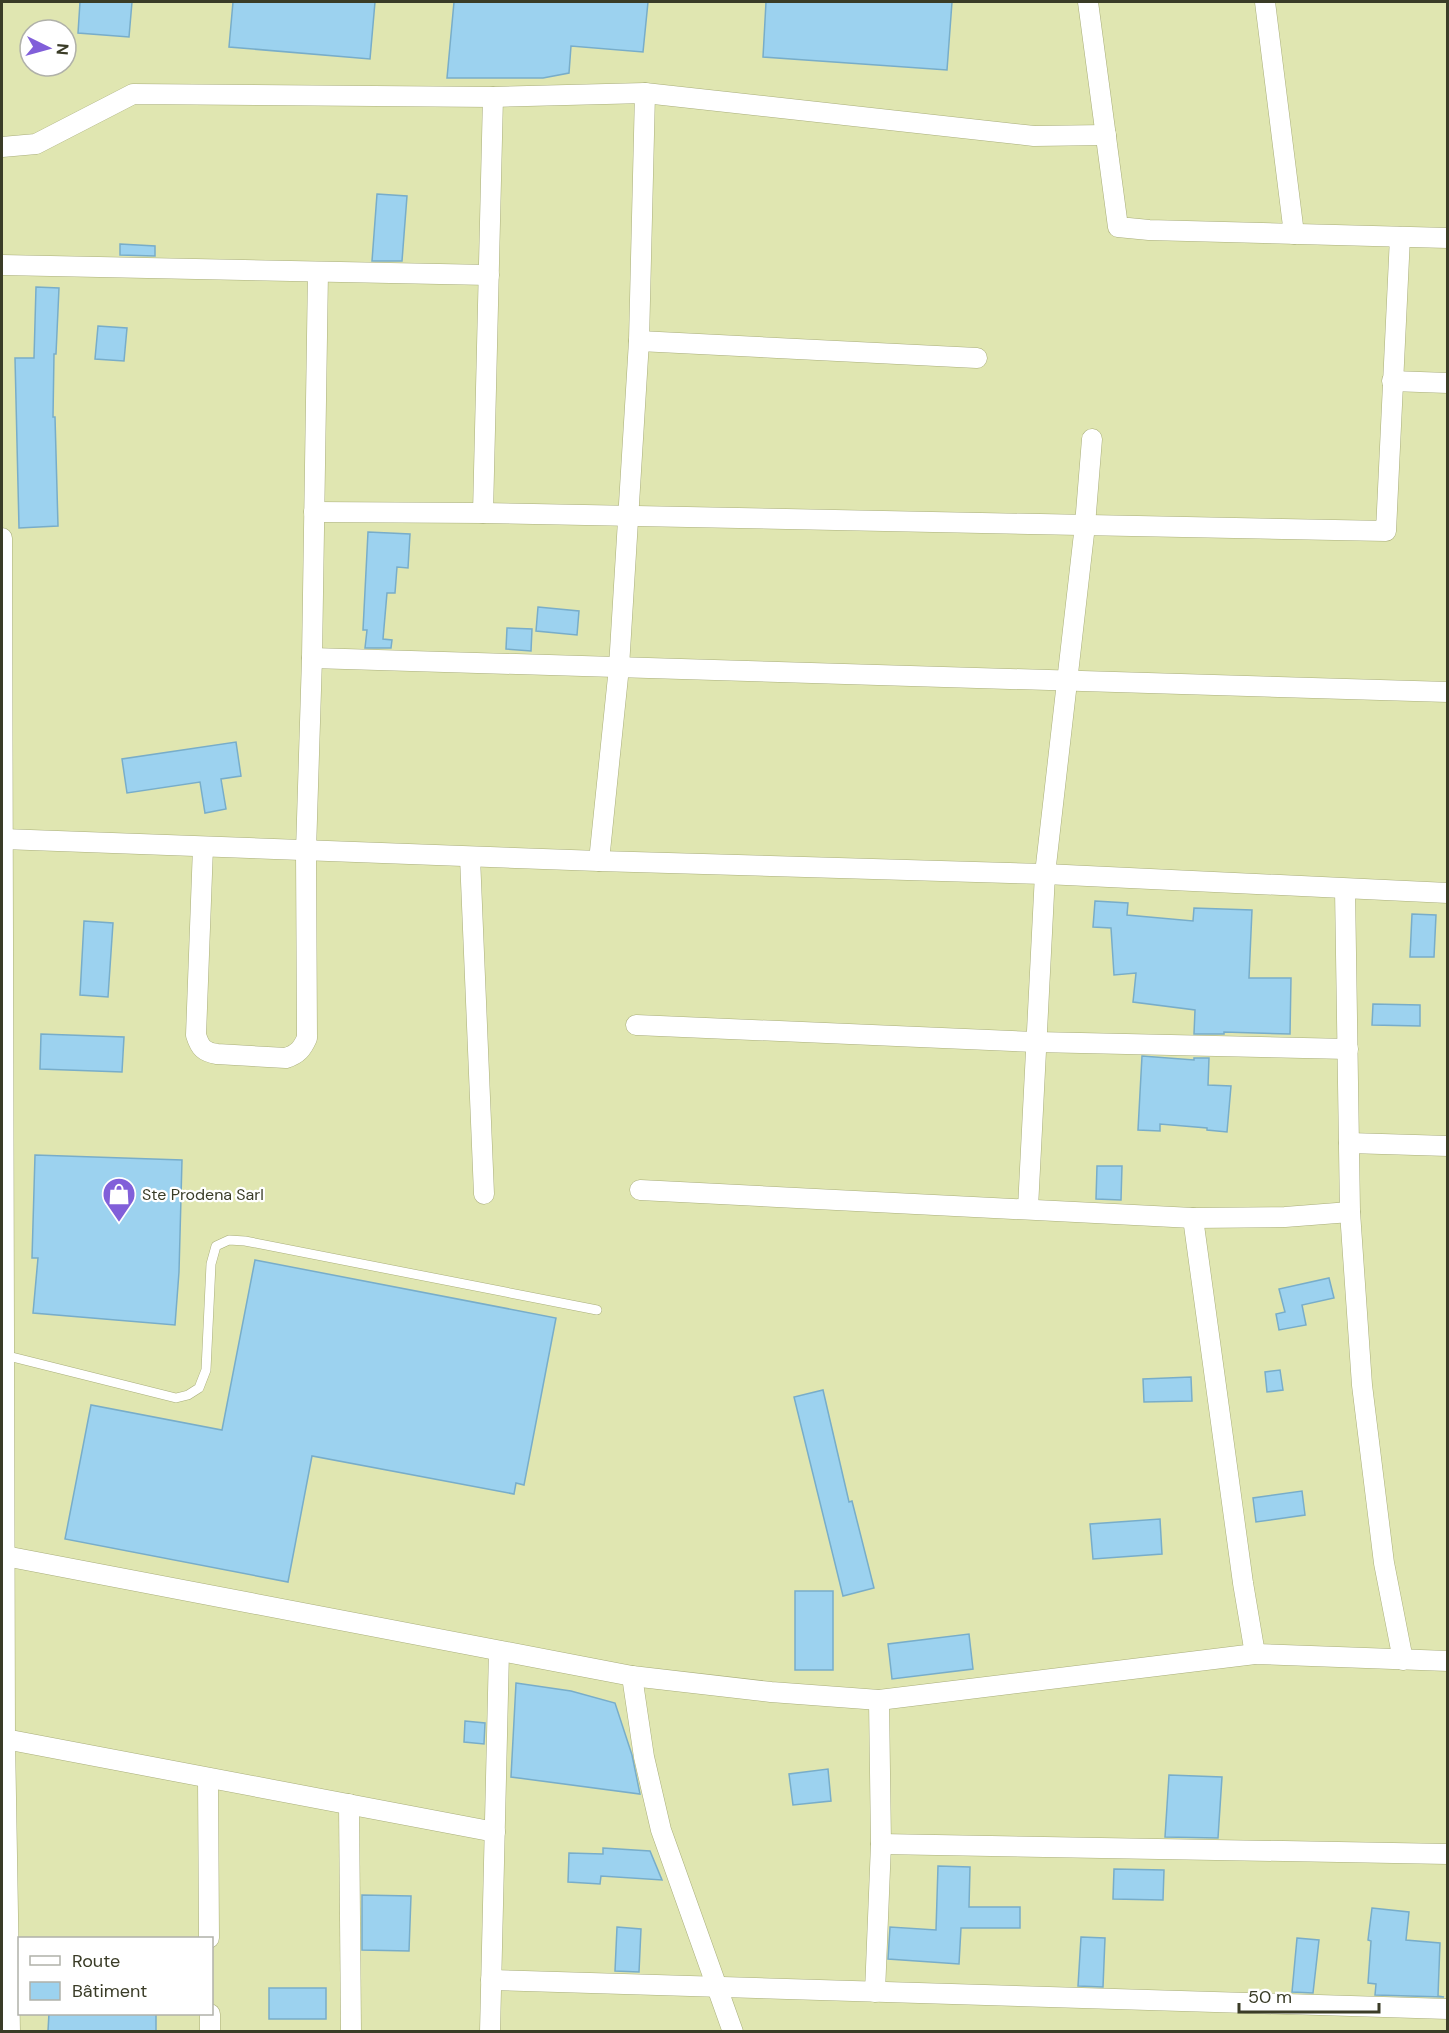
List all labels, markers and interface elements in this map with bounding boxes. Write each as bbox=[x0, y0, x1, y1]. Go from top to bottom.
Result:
north arrow bbox=[18, 18, 78, 78]
text: N bbox=[51, 43, 73, 56]
shop icon: Ste Prodena Sarl bbox=[101, 1176, 137, 1223]
place label: Ste Prodena Sarl bbox=[142, 1184, 264, 1205]
legend bbox=[18, 1937, 213, 2015]
text: Route bbox=[72, 1949, 120, 1973]
scale bar bbox=[1239, 1976, 1378, 2014]
text: Bâtiment bbox=[72, 1979, 147, 2003]
text: 50 m bbox=[1248, 1985, 1292, 2009]

